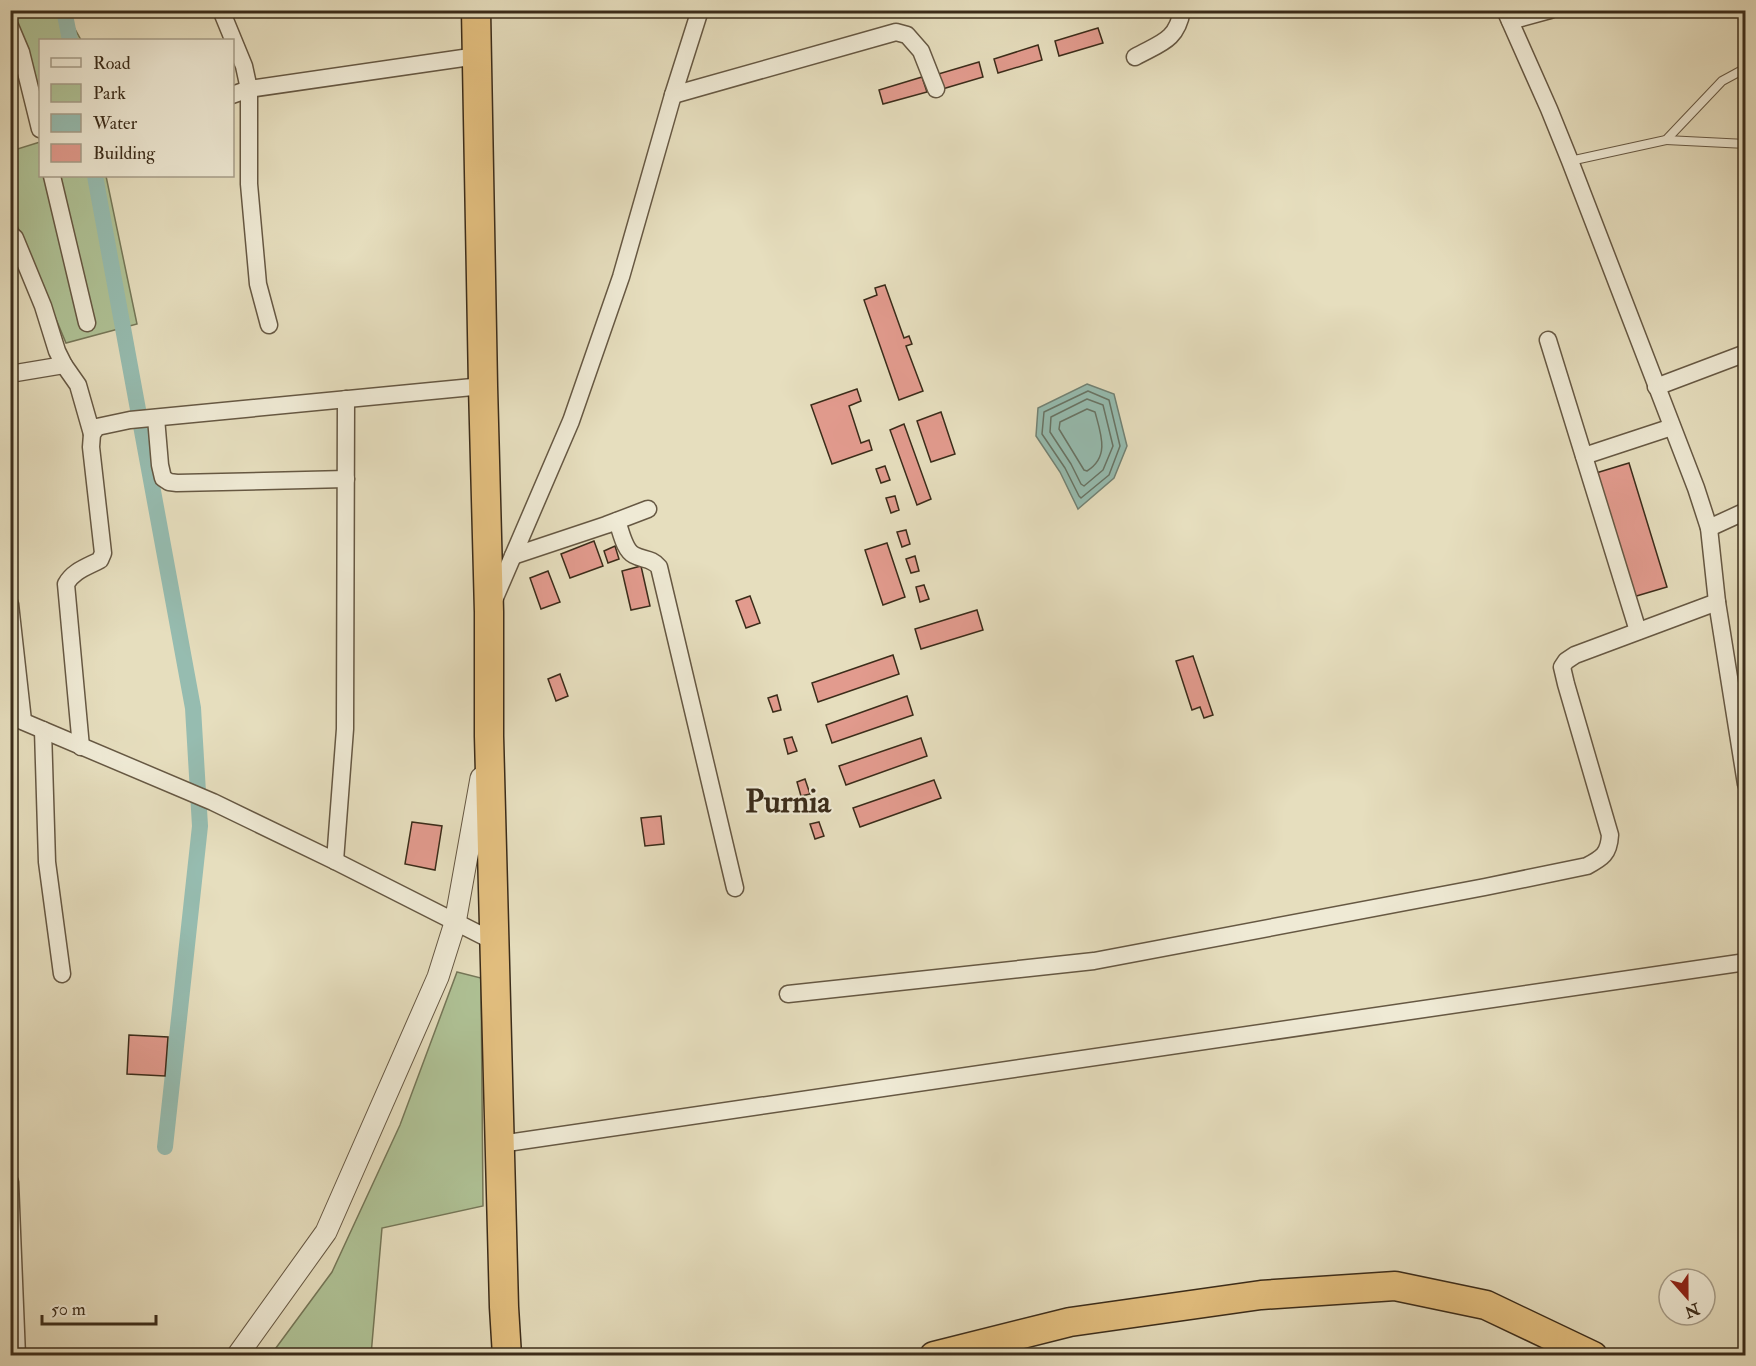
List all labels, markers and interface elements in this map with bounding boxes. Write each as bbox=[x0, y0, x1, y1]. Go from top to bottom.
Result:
legend bbox=[39, 39, 234, 177]
text: Road bbox=[93, 52, 131, 75]
text: Park bbox=[93, 82, 126, 105]
text: Water bbox=[92, 112, 137, 135]
text: Building bbox=[93, 142, 156, 165]
district label: Purnia bbox=[745, 782, 832, 822]
north arrow bbox=[1657, 1267, 1717, 1327]
scale bar bbox=[42, 1288, 156, 1326]
text: 50 m bbox=[51, 1298, 86, 1321]
text: N bbox=[1681, 1298, 1703, 1322]

